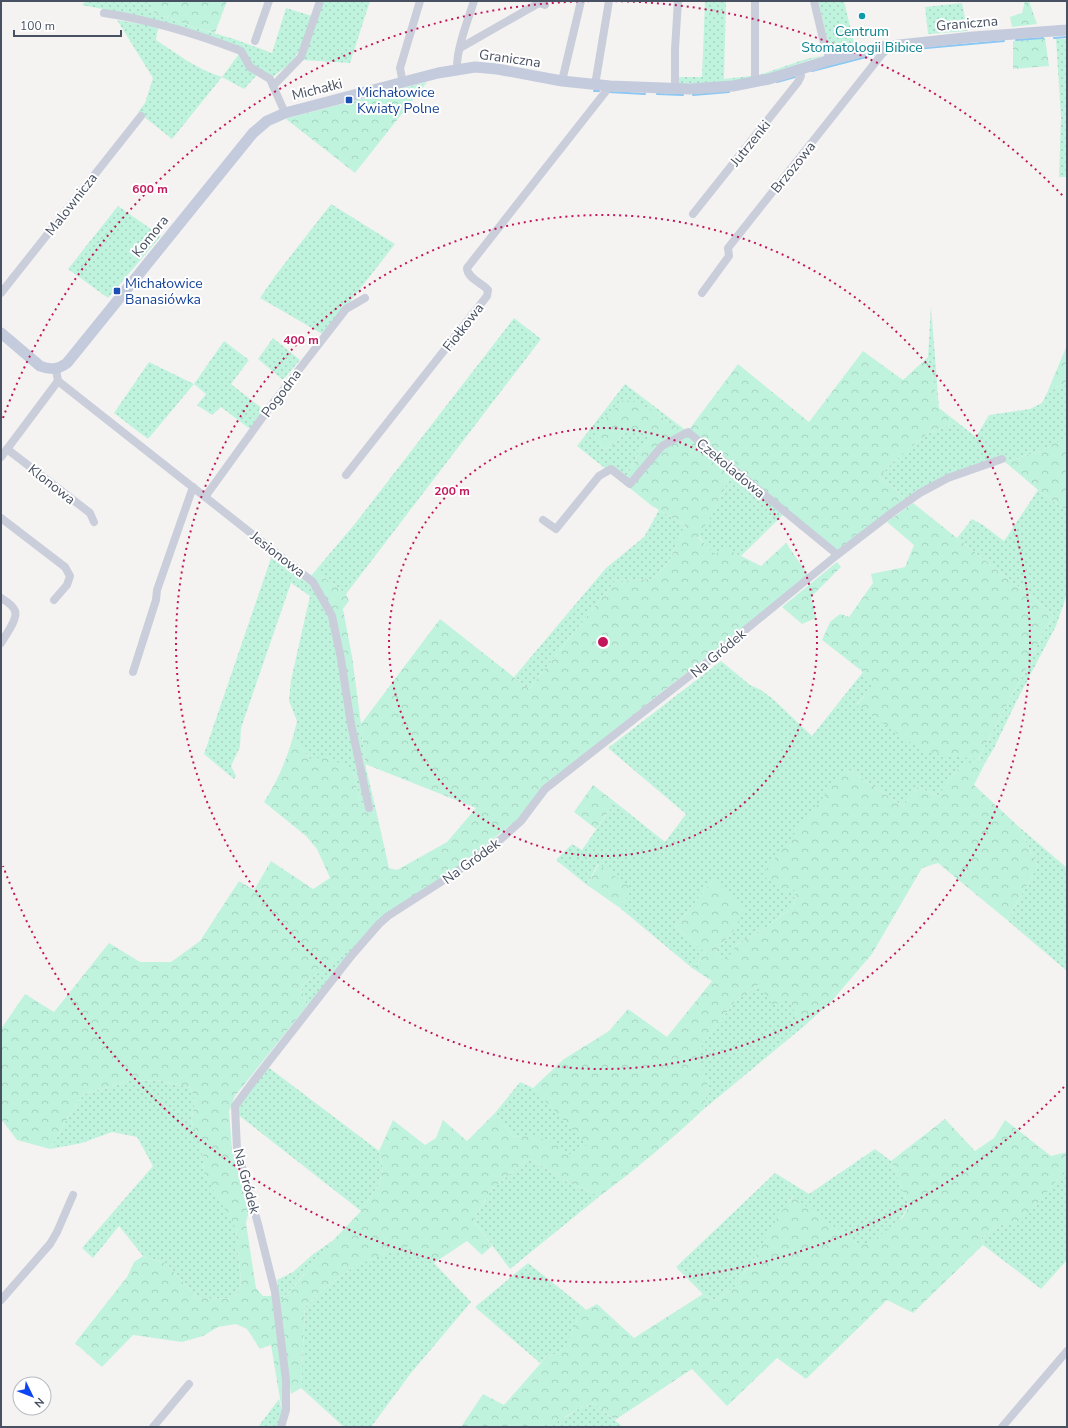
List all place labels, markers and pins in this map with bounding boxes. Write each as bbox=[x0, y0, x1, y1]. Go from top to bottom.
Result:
marker: Centrum Stomatologii Bibice bbox=[857, 11, 867, 21]
place label: Centrum Stomatologii Bibice bbox=[801, 22, 923, 57]
place label: Michałowice Kwiaty Polne bbox=[357, 83, 439, 118]
marker: Michałowice Kwiaty Polne bbox=[344, 95, 354, 105]
place label: Michałowice Banasiówka bbox=[125, 274, 203, 309]
marker: Michałowice Banasiówka bbox=[112, 286, 122, 296]
centre of rings bbox=[596, 635, 610, 649]

